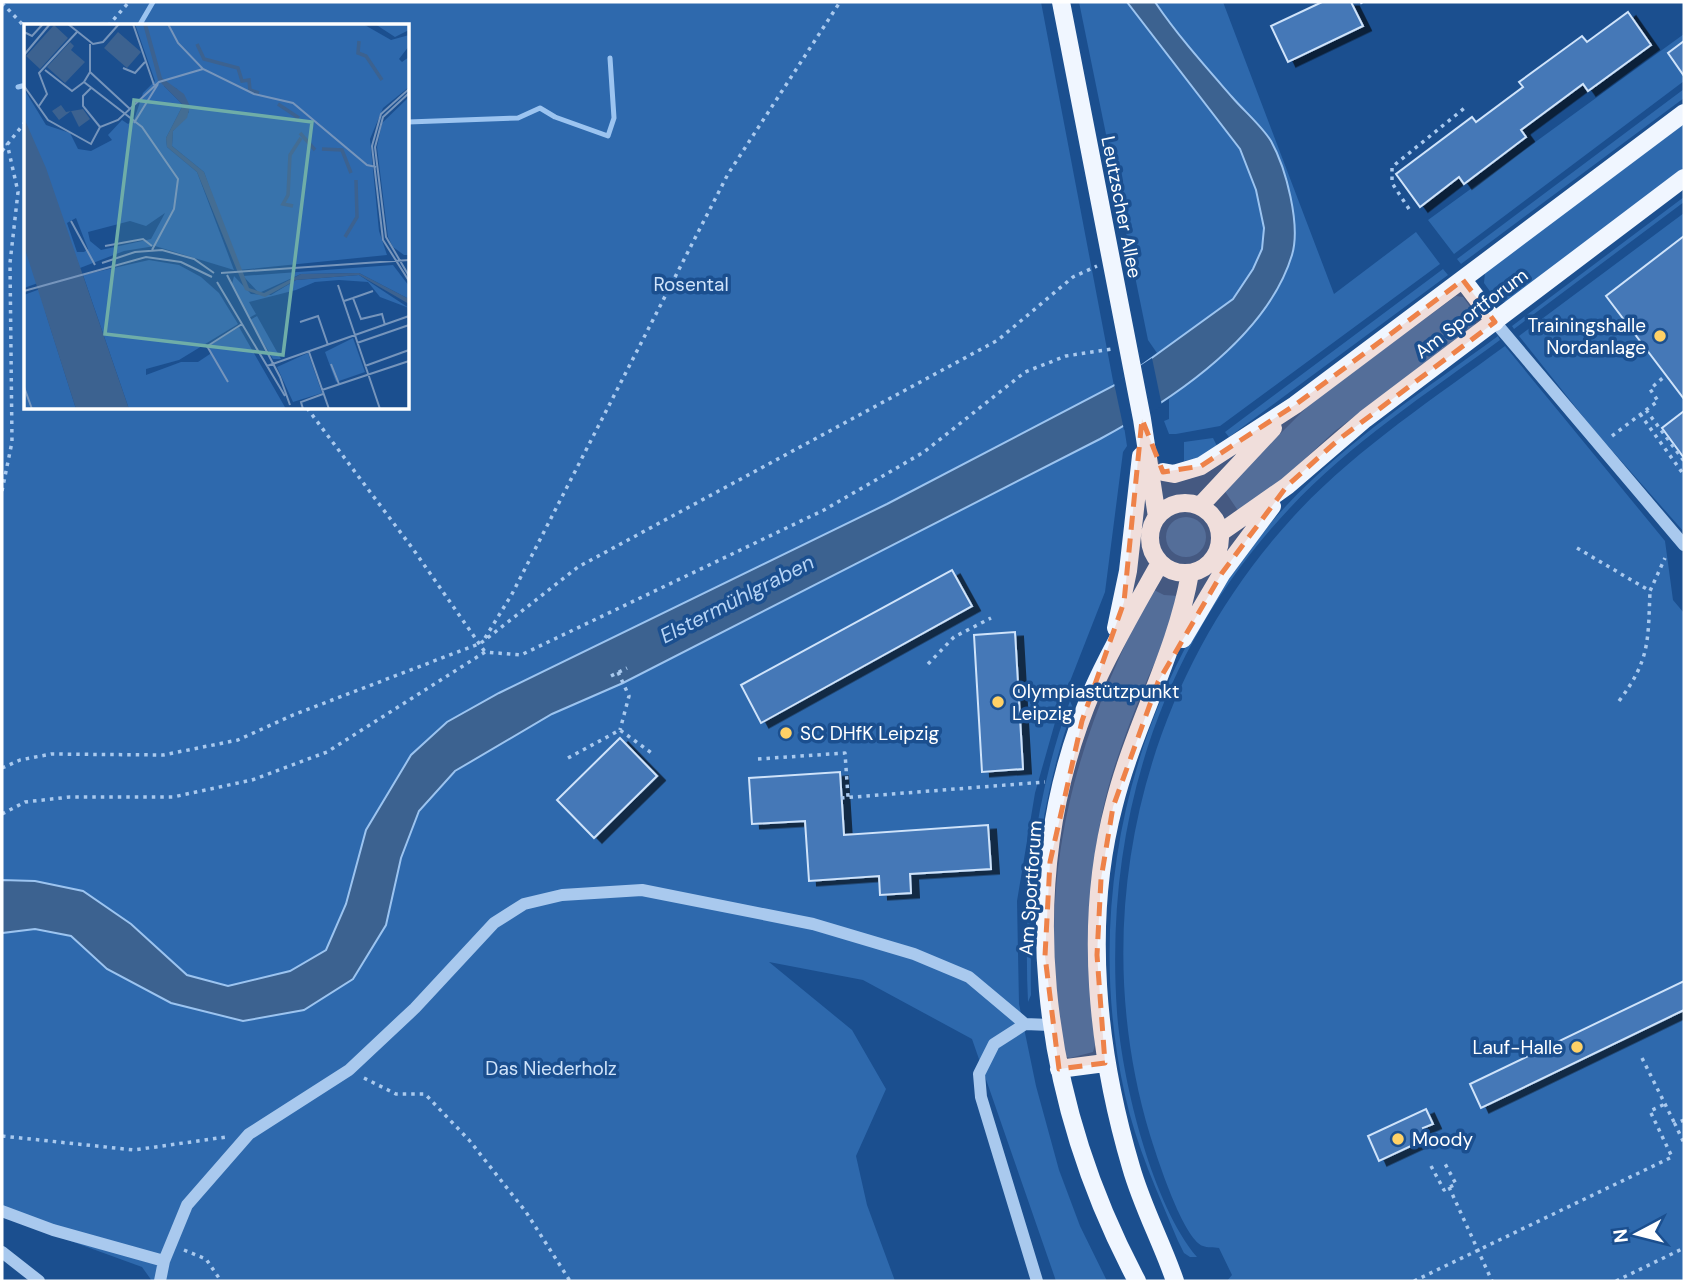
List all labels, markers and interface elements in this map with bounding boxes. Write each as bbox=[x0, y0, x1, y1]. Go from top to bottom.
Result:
inset map bbox=[24, 24, 410, 410]
street label: Leutzscher Allee bbox=[1095, 134, 1148, 280]
street label: Am Sportforum bbox=[1410, 263, 1533, 364]
park label: Rosental bbox=[653, 272, 729, 297]
place label: Trainingshalle Nordanlage bbox=[1527, 313, 1646, 360]
marker: Trainingshalle Nordanlage bbox=[1652, 328, 1668, 344]
water label: Elstermühlgraben bbox=[655, 548, 819, 650]
place label: Olympiastützpunkt Leipzig bbox=[1012, 679, 1180, 726]
marker: Olympiastützpunkt Leipzig bbox=[990, 694, 1006, 710]
place label: SC DHfK Leipzig bbox=[800, 721, 939, 746]
marker: SC DHfK Leipzig bbox=[778, 725, 794, 741]
street label: Am Sportforum bbox=[1013, 820, 1048, 956]
place label: Lauf-Halle bbox=[1472, 1035, 1563, 1060]
marker: Lauf-Halle bbox=[1569, 1039, 1585, 1055]
park label: Das Niederholz bbox=[485, 1056, 617, 1081]
place label: Moody bbox=[1412, 1127, 1473, 1152]
marker: Moody bbox=[1390, 1131, 1406, 1147]
north arrow bbox=[1602, 1199, 1672, 1269]
text: N bbox=[1607, 1228, 1634, 1244]

